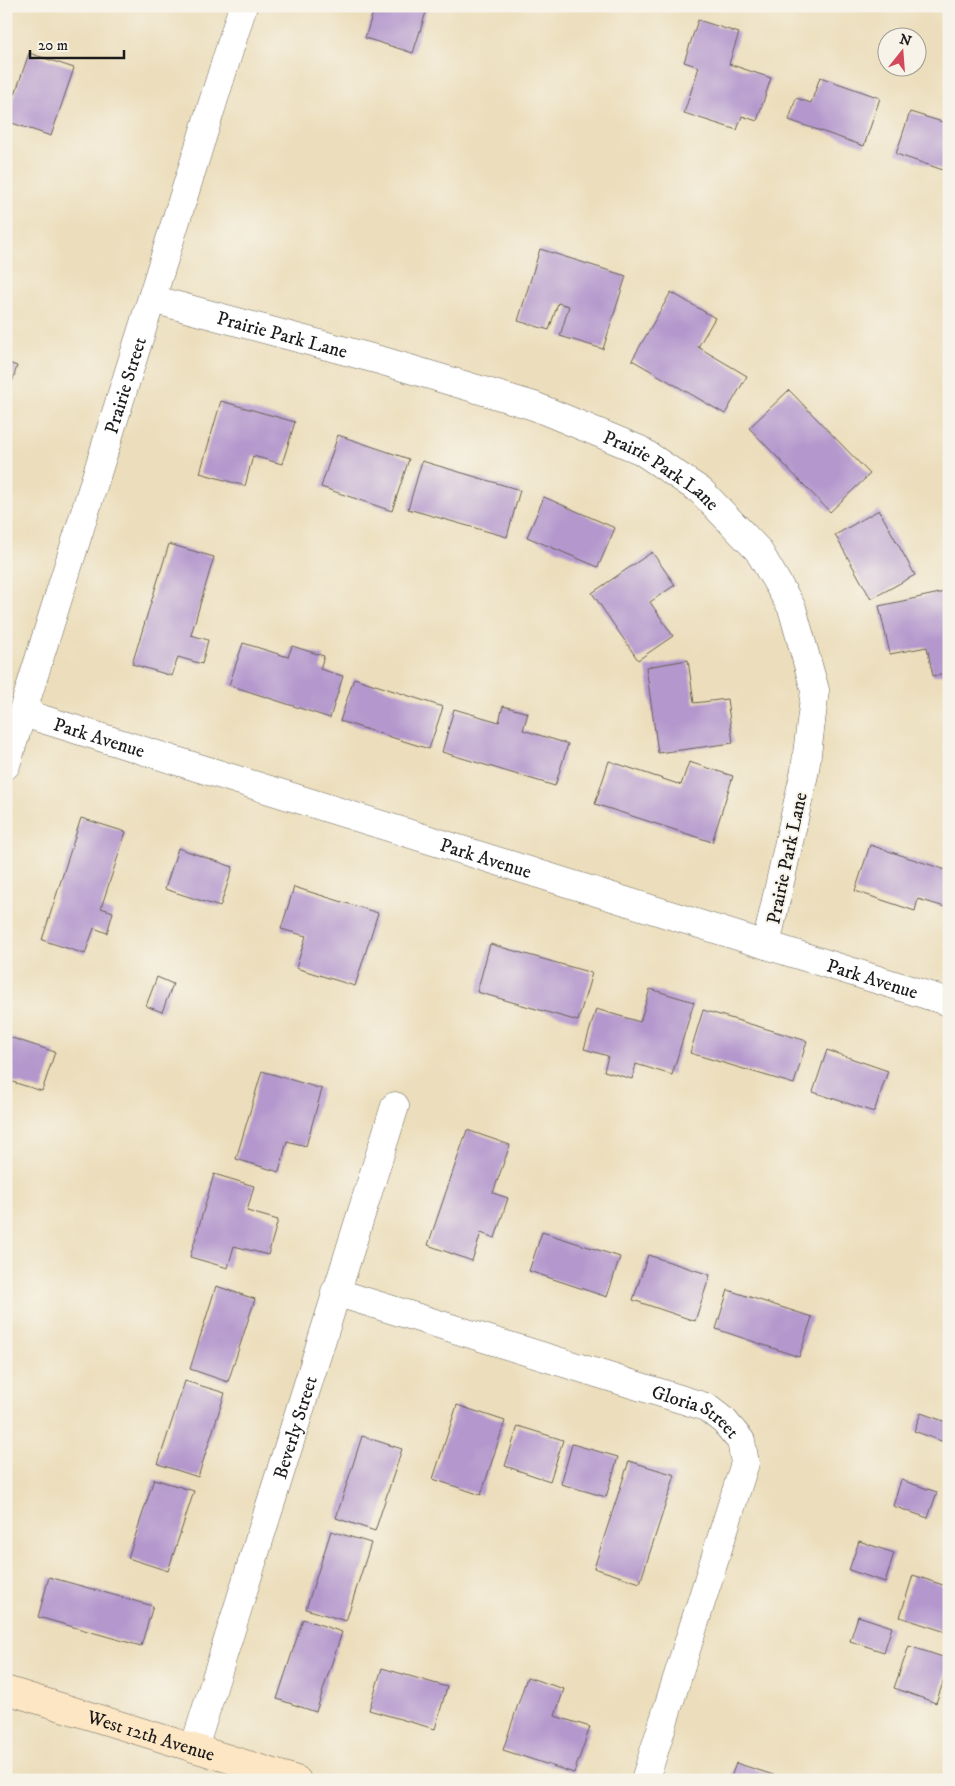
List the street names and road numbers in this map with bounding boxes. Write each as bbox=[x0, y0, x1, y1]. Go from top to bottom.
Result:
street label: Prairie Park Lane bbox=[214, 307, 350, 364]
street label: Prairie Street bbox=[100, 334, 152, 437]
street label: Prairie Park Lane bbox=[599, 426, 724, 516]
street label: Park Avenue bbox=[50, 713, 148, 763]
street label: Prairie Park Lane bbox=[762, 790, 813, 926]
street label: Park Avenue bbox=[437, 834, 534, 884]
street label: Park Avenue bbox=[824, 955, 921, 1005]
street label: Beverly Street bbox=[269, 1373, 323, 1482]
street label: Gloria Street bbox=[649, 1381, 744, 1443]
street label: West 12th Avenue bbox=[83, 1706, 217, 1767]

